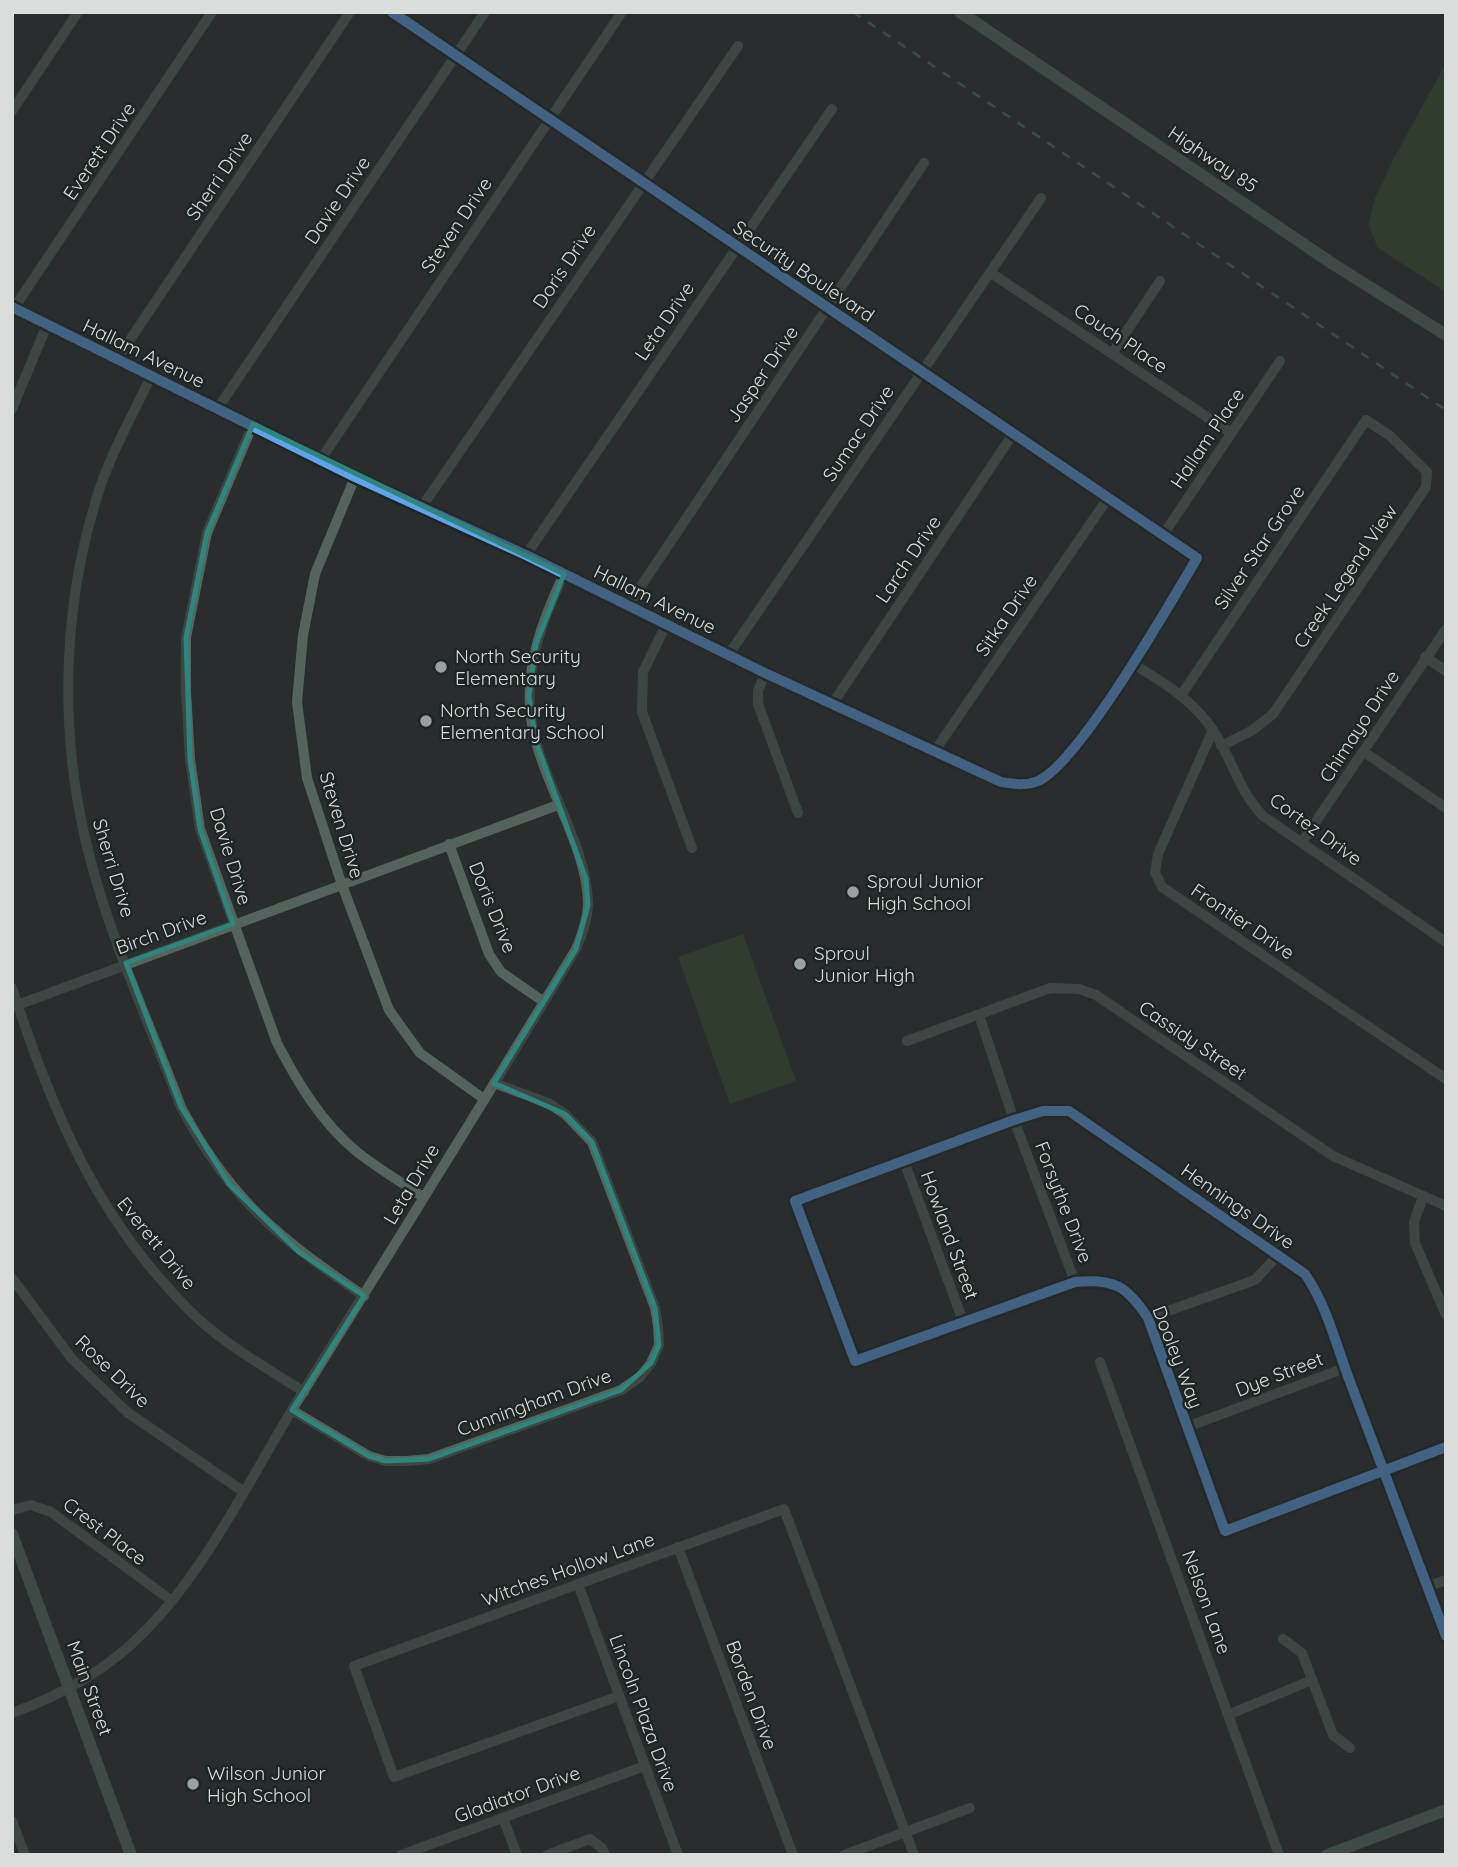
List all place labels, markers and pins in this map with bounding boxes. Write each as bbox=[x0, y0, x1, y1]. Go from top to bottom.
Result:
place label: North Security Elementary bbox=[455, 644, 581, 690]
marker: North Security Elementary bbox=[433, 659, 449, 675]
place label: North Security Elementary School bbox=[440, 698, 605, 744]
marker: North Security Elementary School bbox=[418, 713, 434, 729]
place label: Sproul Junior High School bbox=[867, 869, 984, 915]
marker: Sproul Junior High School bbox=[845, 884, 861, 900]
place label: Sproul Junior High bbox=[814, 941, 915, 987]
marker: Sproul Junior High bbox=[792, 956, 808, 972]
place label: Wilson Junior High School bbox=[207, 1761, 327, 1807]
marker: Wilson Junior High School bbox=[185, 1776, 201, 1792]

